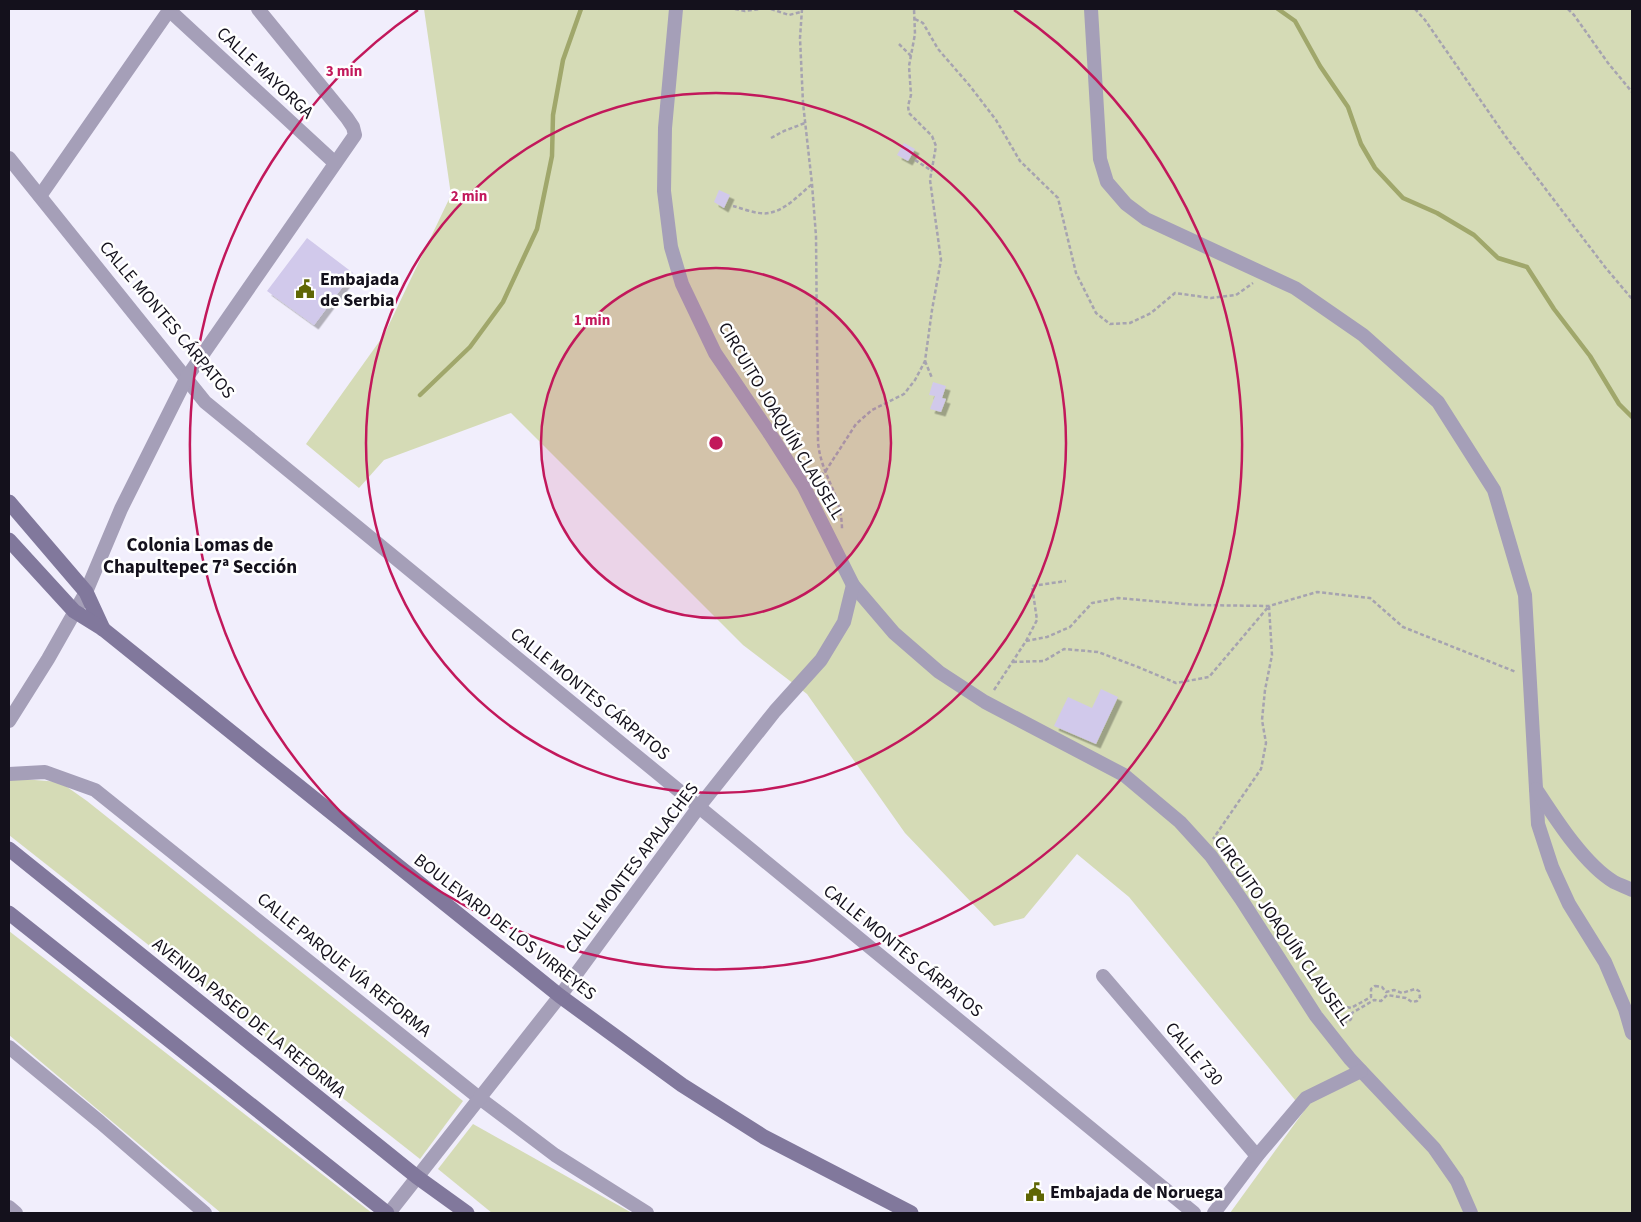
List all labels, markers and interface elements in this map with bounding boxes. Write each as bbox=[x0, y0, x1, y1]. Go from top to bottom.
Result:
street label: CALLE MAYORGA bbox=[211, 21, 319, 125]
text: 3 min bbox=[326, 61, 362, 82]
text: 2 min bbox=[451, 186, 487, 207]
street label: CALLE MONTES CÁRPATOS bbox=[93, 236, 241, 404]
place label: Embajada de Serbia bbox=[320, 267, 399, 313]
public building icon: Embajada de Serbia bbox=[294, 278, 316, 300]
text: 1 min bbox=[574, 310, 610, 331]
street label: CIRCUITO JOAQUÍN CLAUSELL bbox=[712, 317, 850, 525]
centre of rings bbox=[707, 434, 725, 452]
district label: Colonia Lomas de Chapultepec 7ª Sección bbox=[103, 532, 297, 581]
street label: CALLE MONTES CÁRPATOS bbox=[505, 622, 675, 766]
street label: CALLE MONTES APALACHES bbox=[559, 777, 705, 959]
street label: CIRCUITO JOAQUÍN CLAUSELL bbox=[1208, 831, 1358, 1031]
street label: BOULEVARD DE LOS VIRREYES bbox=[409, 848, 601, 1006]
street label: CALLE MONTES CÁRPATOS bbox=[818, 879, 988, 1023]
street label: CALLE PARQUE VÍA REFORMA bbox=[252, 887, 437, 1043]
street label: AVENIDA PASEO DE LA REFORMA bbox=[147, 932, 351, 1104]
street label: CALLE 730 bbox=[1159, 1017, 1229, 1091]
place label: Embajada de Noruega bbox=[1050, 1180, 1223, 1205]
public building icon: Embajada de Noruega bbox=[1024, 1181, 1046, 1203]

